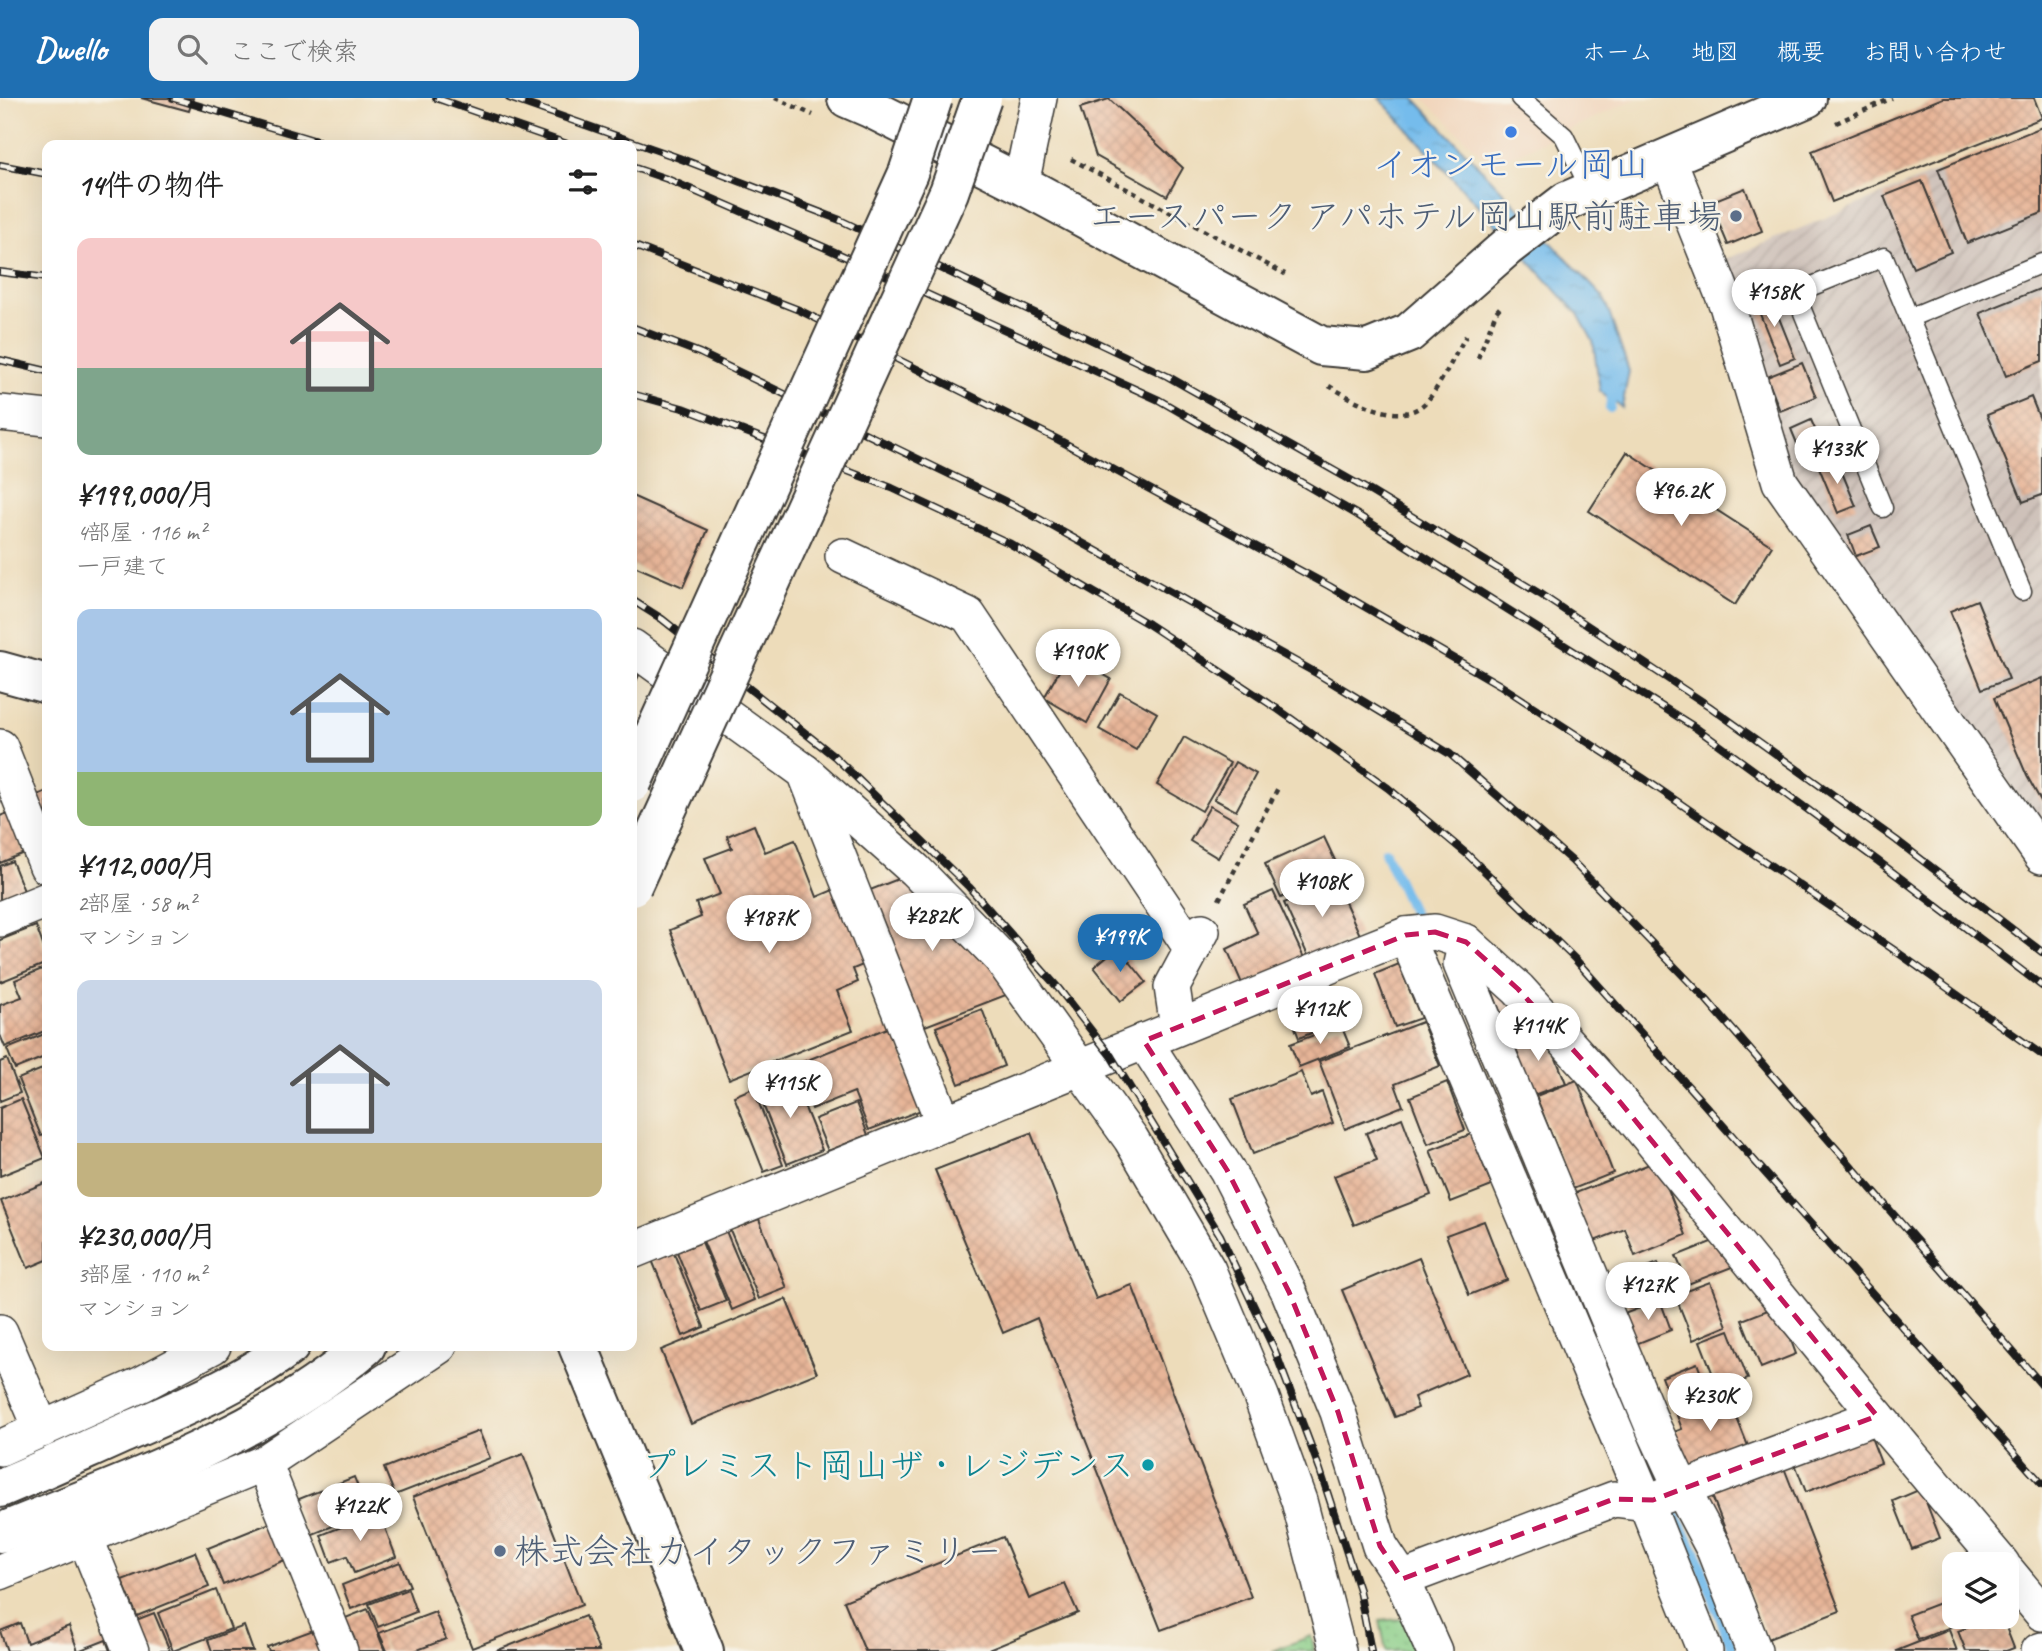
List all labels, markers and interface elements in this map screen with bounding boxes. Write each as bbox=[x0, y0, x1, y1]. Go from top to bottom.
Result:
search box bbox=[149, 18, 639, 81]
text: Dwello bbox=[35, 28, 107, 70]
icon: search bbox=[173, 30, 211, 68]
text: ここで検索 bbox=[229, 35, 359, 68]
text: ホーム bbox=[1582, 37, 1653, 67]
text: 地図 bbox=[1691, 37, 1739, 67]
text: 概要 bbox=[1777, 37, 1825, 67]
text: お問い合わせ bbox=[1863, 37, 2007, 67]
marker: イオンモール岡山 bbox=[1503, 124, 1519, 140]
place label: イオンモール岡山 bbox=[1373, 142, 1649, 187]
icon: filters bbox=[564, 163, 602, 201]
text: 14件の物件 bbox=[77, 166, 224, 204]
place label: エースパーク アパホテル岡山駅前駐車場 bbox=[1089, 194, 1722, 239]
marker: エースパーク アパホテル岡山駅前駐車場 bbox=[1728, 208, 1744, 224]
pin: ¥158K bbox=[1725, 270, 1823, 329]
text: ¥158K bbox=[1748, 277, 1800, 306]
icon: home bbox=[277, 284, 403, 410]
pin: ¥133K bbox=[1788, 426, 1886, 486]
text: ¥133K bbox=[1810, 434, 1864, 463]
pin: ¥96.2K bbox=[1624, 468, 1738, 528]
text: ¥199,000/月 bbox=[77, 475, 217, 513]
text: ¥96.2K bbox=[1652, 476, 1710, 505]
text: 4部屋 · 116 m² bbox=[77, 518, 206, 547]
text: 一戸建て bbox=[77, 552, 169, 581]
pin: ¥190K bbox=[1029, 630, 1127, 689]
text: ¥190K bbox=[1052, 637, 1104, 666]
icon: home bbox=[277, 655, 403, 781]
text: ¥112,000/月 bbox=[77, 846, 217, 884]
pin: ¥108K bbox=[1273, 860, 1371, 919]
text: ¥108K bbox=[1295, 867, 1349, 896]
text: 2部屋 · 58 m² bbox=[77, 889, 195, 918]
pin: ¥282K bbox=[883, 894, 981, 953]
pin: ¥187K bbox=[720, 896, 818, 955]
text: ¥282K bbox=[905, 901, 959, 930]
text: ¥187K bbox=[743, 903, 796, 932]
pin: ¥199K bbox=[1071, 914, 1169, 974]
text: ¥199K bbox=[1094, 922, 1146, 951]
text: マンション bbox=[77, 923, 191, 952]
pin: ¥112K bbox=[1271, 986, 1369, 1046]
text: ¥112K bbox=[1293, 994, 1347, 1023]
pin: ¥114K bbox=[1489, 1004, 1587, 1063]
text: ¥114K bbox=[1511, 1011, 1565, 1040]
icon: home bbox=[277, 1026, 403, 1152]
pin: ¥115K bbox=[741, 1060, 839, 1120]
text: ¥115K bbox=[764, 1068, 816, 1097]
text: ¥230,000/月 bbox=[77, 1217, 217, 1255]
text: 3部屋 · 110 m² bbox=[77, 1260, 206, 1289]
pin: ¥127K bbox=[1599, 1262, 1697, 1322]
text: ¥127K bbox=[1622, 1270, 1675, 1299]
text: マンション bbox=[77, 1294, 191, 1323]
pin: ¥230K bbox=[1661, 1374, 1759, 1433]
text: ¥230K bbox=[1683, 1381, 1737, 1410]
place label: プレミスト岡山ザ・レジデンス bbox=[641, 1443, 1134, 1488]
marker: プレミスト岡山ザ・レジデンス bbox=[1140, 1457, 1156, 1473]
pin: ¥122K bbox=[311, 1484, 409, 1543]
text: ¥122K bbox=[333, 1491, 387, 1520]
place label: 株式会社カイタックファミリー bbox=[514, 1529, 1002, 1574]
marker: 株式会社カイタックファミリー bbox=[492, 1543, 508, 1559]
map controls bbox=[1942, 1552, 2019, 1629]
button: layers bbox=[1942, 1552, 2019, 1629]

